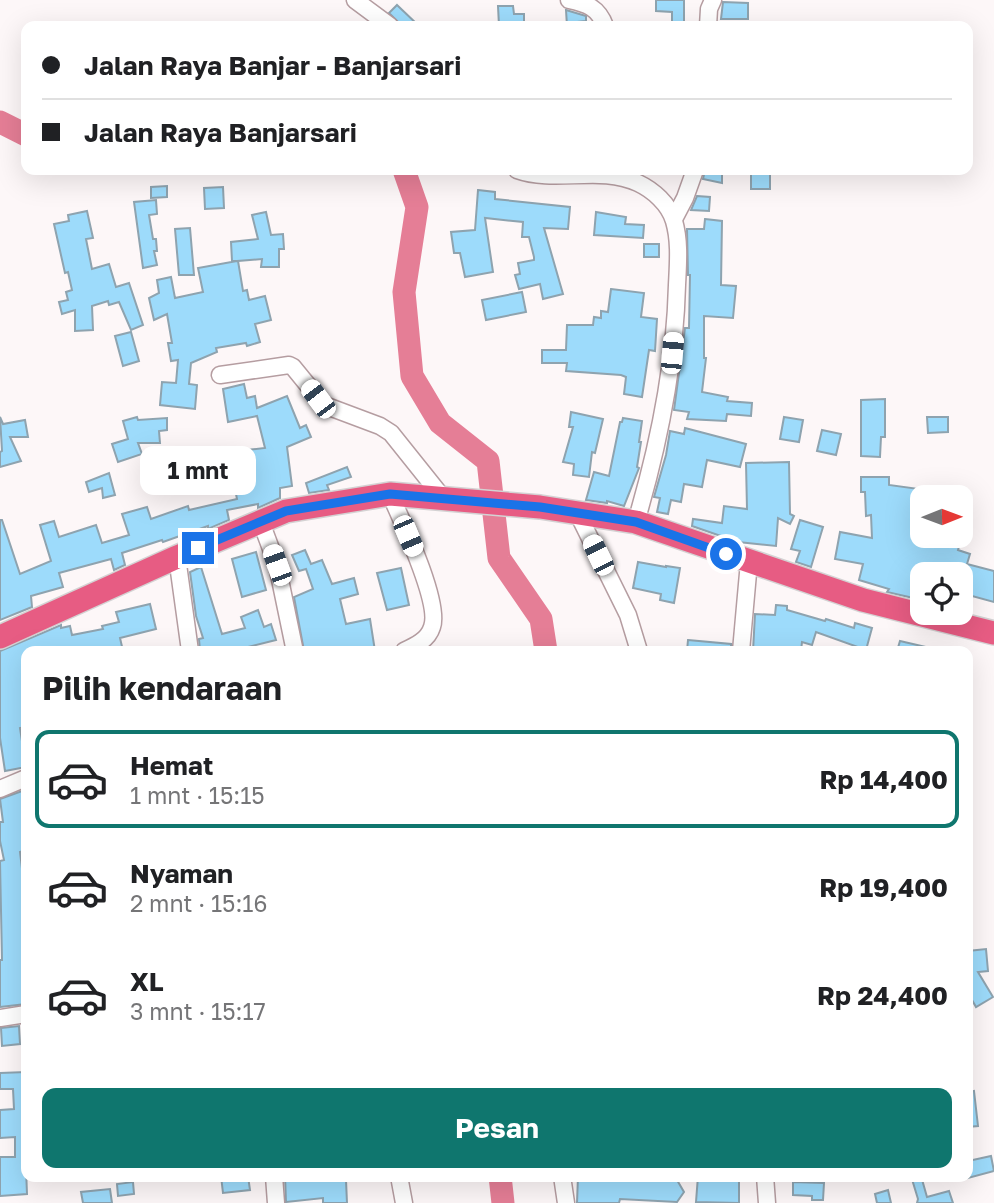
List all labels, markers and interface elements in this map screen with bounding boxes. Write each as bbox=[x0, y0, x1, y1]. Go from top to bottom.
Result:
text: Jalan Raya Banjar - Banjarsari bbox=[84, 50, 461, 81]
text: Jalan Raya Banjarsari bbox=[84, 117, 357, 148]
car bbox=[660, 331, 685, 375]
car bbox=[297, 376, 340, 422]
callout: 1 mnt bbox=[140, 447, 256, 496]
text: 1 mnt bbox=[168, 456, 228, 484]
north arrow bbox=[910, 485, 973, 548]
map controls bbox=[910, 485, 973, 625]
car bbox=[391, 513, 426, 559]
route end bbox=[182, 532, 214, 564]
car bbox=[580, 532, 617, 578]
route start bbox=[710, 538, 742, 570]
car bbox=[260, 542, 295, 588]
button: locate bbox=[910, 562, 973, 625]
text: Pilih kendaraan bbox=[42, 669, 282, 707]
icon: car bbox=[46, 748, 109, 811]
text: Hemat bbox=[130, 750, 213, 781]
text: Rp 14,400 bbox=[819, 764, 948, 795]
text: 1 mnt · 15:15 bbox=[130, 781, 265, 809]
icon: car bbox=[46, 856, 109, 919]
text: Nyaman bbox=[130, 858, 233, 889]
text: Rp 19,400 bbox=[819, 872, 948, 903]
text: 2 mnt · 15:16 bbox=[130, 889, 267, 917]
icon: car bbox=[46, 964, 109, 1027]
text: XL bbox=[130, 966, 164, 997]
text: Rp 24,400 bbox=[817, 980, 948, 1011]
text: 3 mnt · 15:17 bbox=[130, 997, 266, 1025]
button: Pesan bbox=[42, 1088, 952, 1168]

